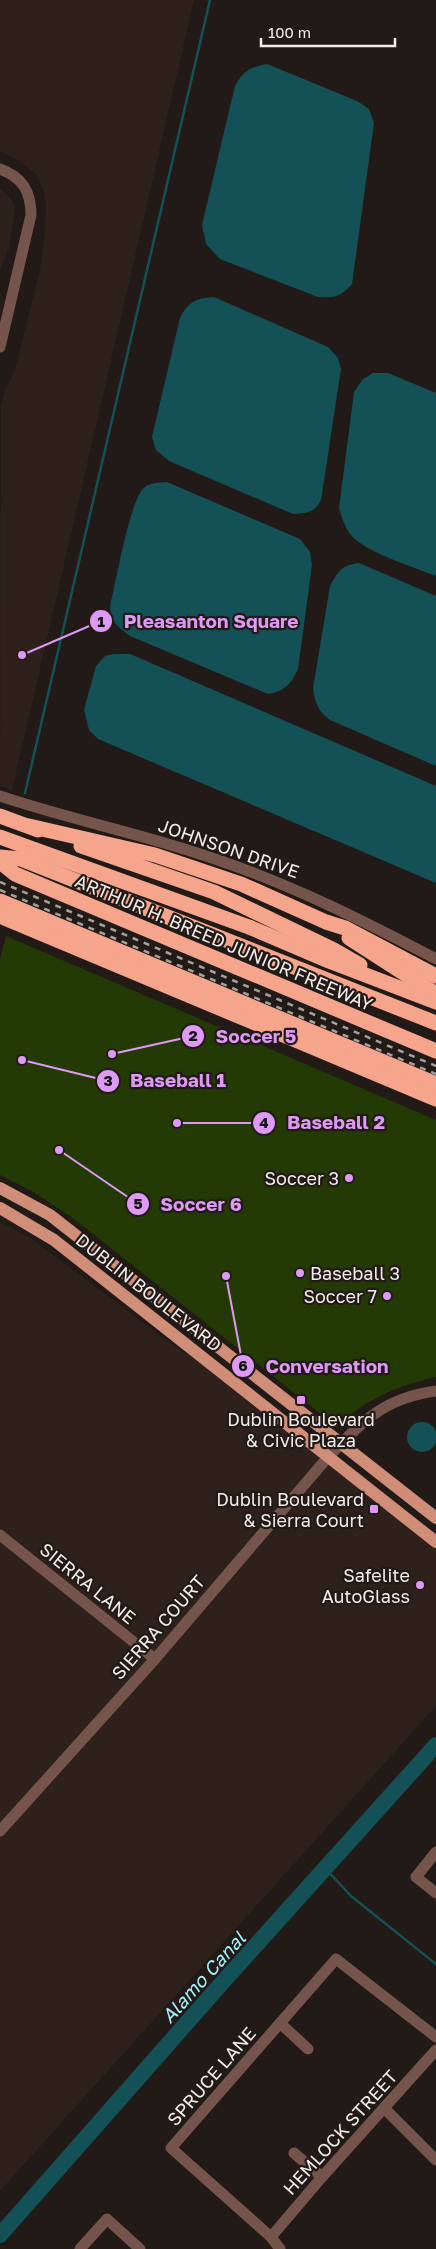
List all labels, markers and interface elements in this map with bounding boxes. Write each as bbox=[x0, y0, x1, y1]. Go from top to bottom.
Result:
scale bar bbox=[261, 15, 395, 47]
text: 100 m bbox=[268, 23, 311, 41]
callout: Pleasanton Square bbox=[89, 604, 308, 638]
text: Pleasanton Square bbox=[124, 609, 298, 632]
text: 1 bbox=[97, 612, 105, 630]
street label: JOHNSON DRIVE bbox=[156, 814, 302, 882]
street label: ARTHUR H. BREED JUNIOR FREEWAY bbox=[72, 869, 377, 1015]
callout: Soccer 5 bbox=[181, 1019, 307, 1053]
text: Soccer 5 bbox=[216, 1024, 296, 1047]
text: 2 bbox=[188, 1026, 198, 1044]
callout: Baseball 1 bbox=[95, 1064, 237, 1098]
text: Baseball 1 bbox=[130, 1068, 226, 1091]
text: 3 bbox=[103, 1071, 113, 1089]
callout: Baseball 2 bbox=[252, 1106, 395, 1140]
text: Baseball 2 bbox=[287, 1110, 385, 1133]
text: 4 bbox=[259, 1113, 269, 1131]
place label: Soccer 3 bbox=[265, 1167, 339, 1189]
marker: Soccer 3 bbox=[343, 1172, 355, 1184]
callout: Soccer 6 bbox=[126, 1187, 252, 1221]
text: Soccer 6 bbox=[160, 1192, 242, 1215]
text: 5 bbox=[133, 1194, 143, 1212]
street label: DUBLIN BOULEVARD bbox=[72, 1228, 226, 1356]
place label: Baseball 3 bbox=[310, 1262, 400, 1284]
marker: Baseball 3 bbox=[294, 1267, 306, 1279]
place label: Soccer 7 bbox=[304, 1285, 377, 1307]
marker: Soccer 7 bbox=[381, 1290, 393, 1302]
callout: Conversation bbox=[231, 1349, 399, 1383]
text: Conversation bbox=[265, 1354, 389, 1377]
text: 6 bbox=[238, 1356, 248, 1374]
marker: Dublin Boulevard & Civic Plaza bbox=[295, 1394, 307, 1406]
place label: Dublin Boulevard & Civic Plaza bbox=[227, 1408, 375, 1451]
place label: Dublin Boulevard & Sierra Court bbox=[216, 1488, 364, 1531]
marker: Dublin Boulevard & Sierra Court bbox=[368, 1503, 380, 1515]
street label: SIERRA LANE bbox=[36, 1538, 140, 1628]
place label: Safelite AutoGlass bbox=[322, 1564, 410, 1607]
street label: SIERRA COURT bbox=[107, 1570, 209, 1684]
marker: Safelite AutoGlass bbox=[414, 1579, 426, 1591]
water label: Alamo Canal bbox=[156, 1926, 250, 2027]
street label: SPRUCE LANE bbox=[162, 2022, 260, 2130]
street label: HEMLOCK STREET bbox=[278, 2065, 402, 2199]

